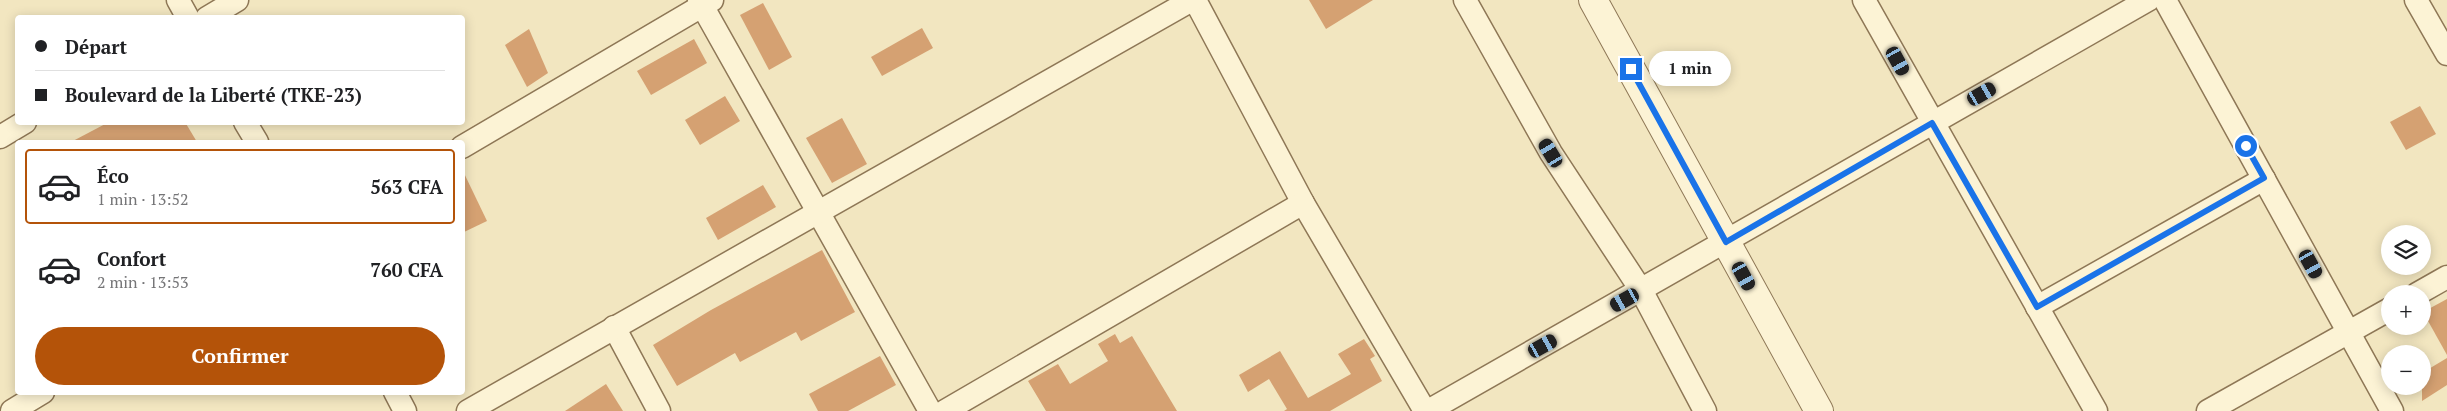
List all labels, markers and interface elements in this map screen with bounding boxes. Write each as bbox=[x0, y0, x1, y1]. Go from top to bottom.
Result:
text: Départ bbox=[65, 34, 127, 59]
car bbox=[1884, 44, 1911, 78]
callout: 1 min bbox=[1648, 52, 1731, 86]
text: 1 min bbox=[1668, 57, 1712, 79]
route end bbox=[1620, 58, 1642, 80]
car bbox=[1965, 80, 1998, 108]
text: Boulevard de la Liberté (TKE-23) bbox=[65, 82, 362, 107]
route start bbox=[2235, 135, 2257, 157]
car bbox=[1536, 136, 1565, 170]
text: Éco bbox=[97, 163, 129, 188]
icon: car bbox=[37, 164, 82, 209]
text: 563 CFA bbox=[370, 174, 443, 199]
text: 1 min · 13:52 bbox=[97, 188, 189, 210]
map controls bbox=[2381, 225, 2431, 395]
button: layers bbox=[2381, 225, 2431, 275]
text: Confort bbox=[97, 246, 166, 271]
icon: car bbox=[37, 247, 82, 292]
car bbox=[2297, 247, 2324, 281]
text: 760 CFA bbox=[370, 257, 443, 282]
car bbox=[1730, 259, 1757, 293]
text: 2 min · 13:53 bbox=[97, 271, 189, 293]
button: + bbox=[2381, 285, 2431, 335]
car bbox=[1608, 286, 1641, 314]
button: Confirmer bbox=[35, 327, 445, 385]
car bbox=[1526, 332, 1559, 360]
button: − bbox=[2381, 345, 2431, 395]

